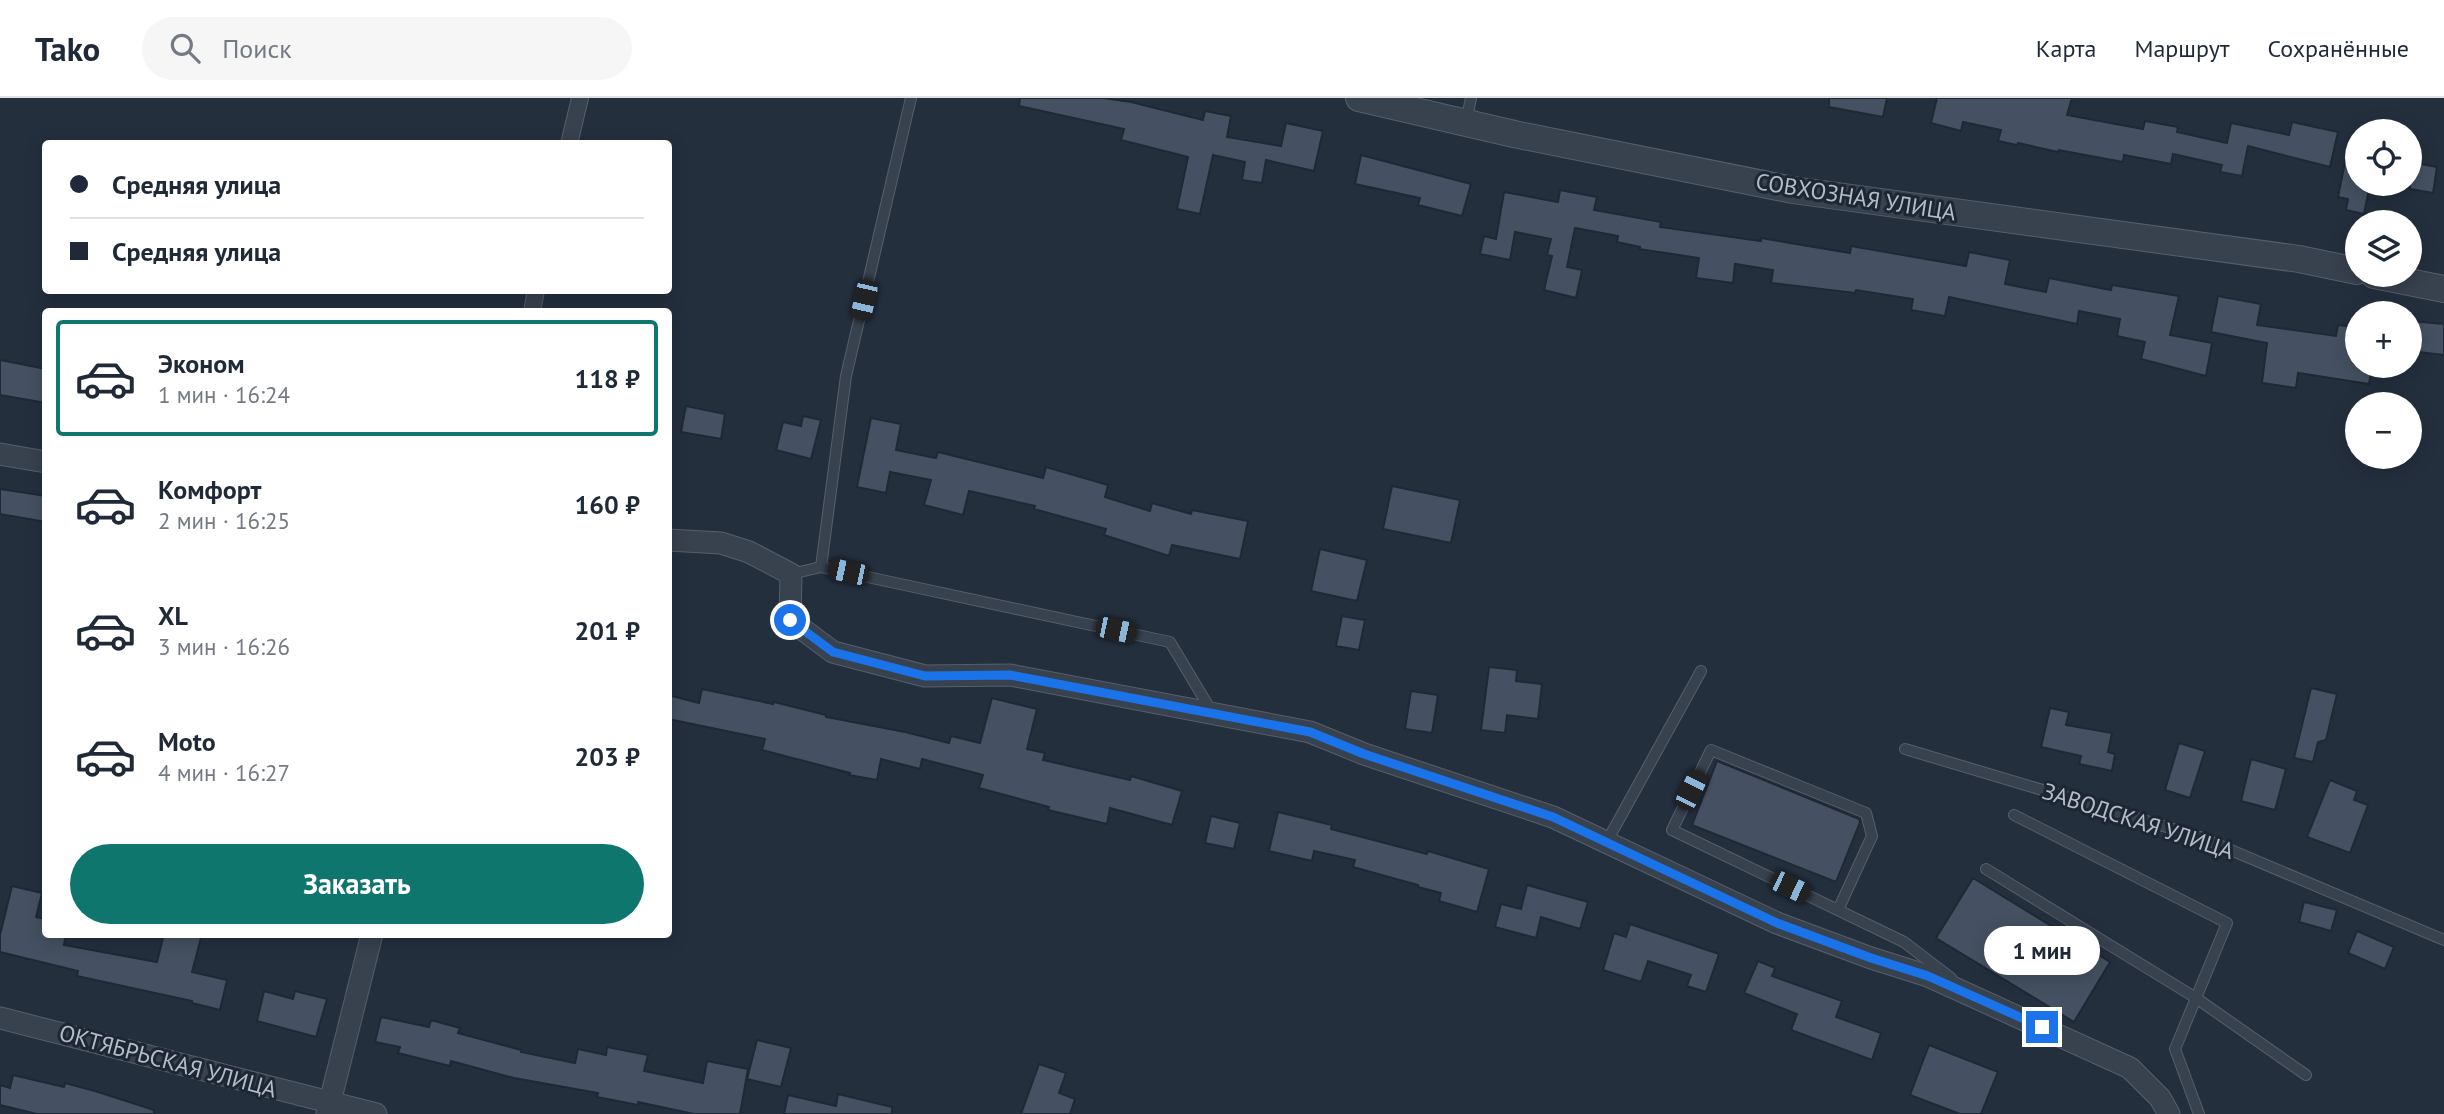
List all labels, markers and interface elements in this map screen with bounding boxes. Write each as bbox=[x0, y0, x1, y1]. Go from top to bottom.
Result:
search box bbox=[142, 17, 632, 80]
text: Tako bbox=[35, 27, 100, 70]
icon: search bbox=[166, 29, 204, 67]
text: Поиск bbox=[222, 32, 292, 65]
text: Карта bbox=[2036, 33, 2096, 64]
text: Маршрут bbox=[2134, 33, 2229, 64]
text: Сохранённые bbox=[2267, 33, 2409, 64]
map controls bbox=[2345, 119, 2422, 469]
button: locate bbox=[2345, 119, 2422, 196]
street label: СОВХОЗНАЯ УЛИЦА bbox=[1754, 166, 1959, 227]
text: Средняя улица bbox=[112, 168, 281, 201]
button: layers bbox=[2345, 210, 2422, 287]
text: Средняя улица bbox=[112, 235, 281, 268]
car bbox=[850, 277, 879, 323]
button: + bbox=[2345, 301, 2422, 378]
icon: car bbox=[74, 347, 137, 410]
text: Эконом bbox=[158, 347, 245, 380]
text: 118 ₽ bbox=[574, 362, 640, 395]
text: 1 мин · 16:24 bbox=[158, 380, 290, 409]
button: − bbox=[2345, 392, 2422, 469]
icon: car bbox=[74, 473, 137, 536]
text: Комфорт bbox=[158, 473, 261, 506]
text: 160 ₽ bbox=[574, 488, 640, 521]
text: 2 мин · 16:25 bbox=[158, 506, 290, 535]
car bbox=[826, 557, 871, 587]
icon: car bbox=[74, 599, 137, 662]
text: XL bbox=[158, 599, 188, 632]
route start bbox=[774, 604, 806, 636]
text: 201 ₽ bbox=[574, 614, 640, 647]
car bbox=[1094, 615, 1139, 645]
text: 3 мин · 16:26 bbox=[158, 632, 290, 661]
icon: car bbox=[74, 725, 137, 788]
text: Moto bbox=[158, 725, 216, 758]
text: 203 ₽ bbox=[574, 740, 640, 773]
text: 4 мин · 16:27 bbox=[158, 758, 290, 787]
car bbox=[1673, 767, 1710, 813]
street label: ЗАВОДСКАЯ УЛИЦА bbox=[2039, 776, 2238, 865]
button: Заказать bbox=[70, 844, 644, 924]
car bbox=[1767, 868, 1814, 906]
callout: 1 мин bbox=[1984, 926, 2100, 974]
text: 1 мин bbox=[2012, 936, 2072, 965]
route end bbox=[2026, 1011, 2058, 1043]
street label: ОКТЯБРЬСКАЯ УЛИЦА bbox=[56, 1018, 280, 1104]

